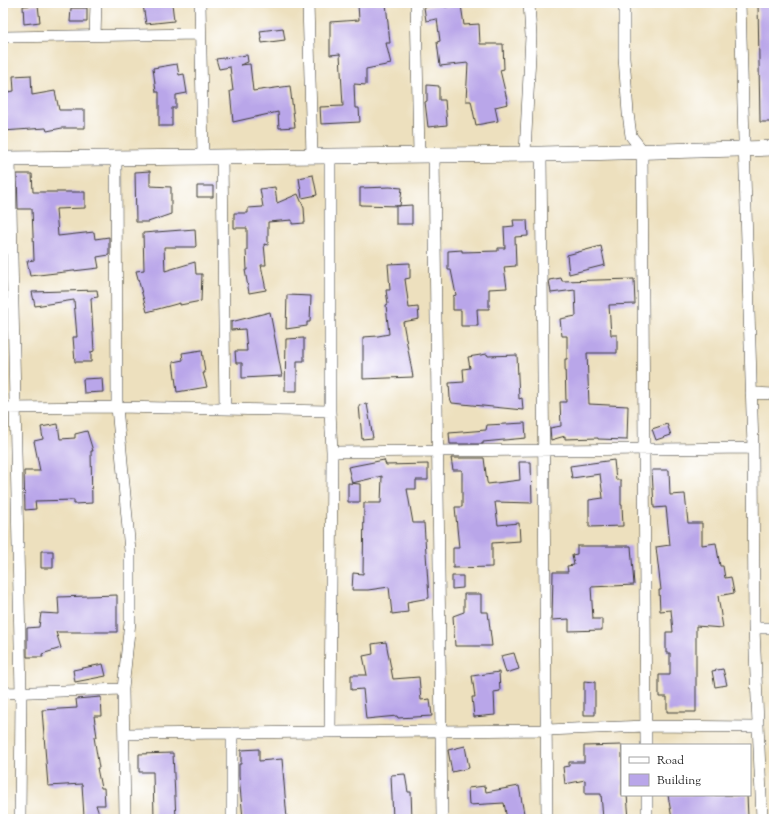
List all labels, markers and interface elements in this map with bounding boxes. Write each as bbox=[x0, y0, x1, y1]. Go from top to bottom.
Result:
legend bbox=[621, 744, 751, 796]
text: Road bbox=[657, 752, 684, 770]
text: Building bbox=[657, 772, 701, 790]

